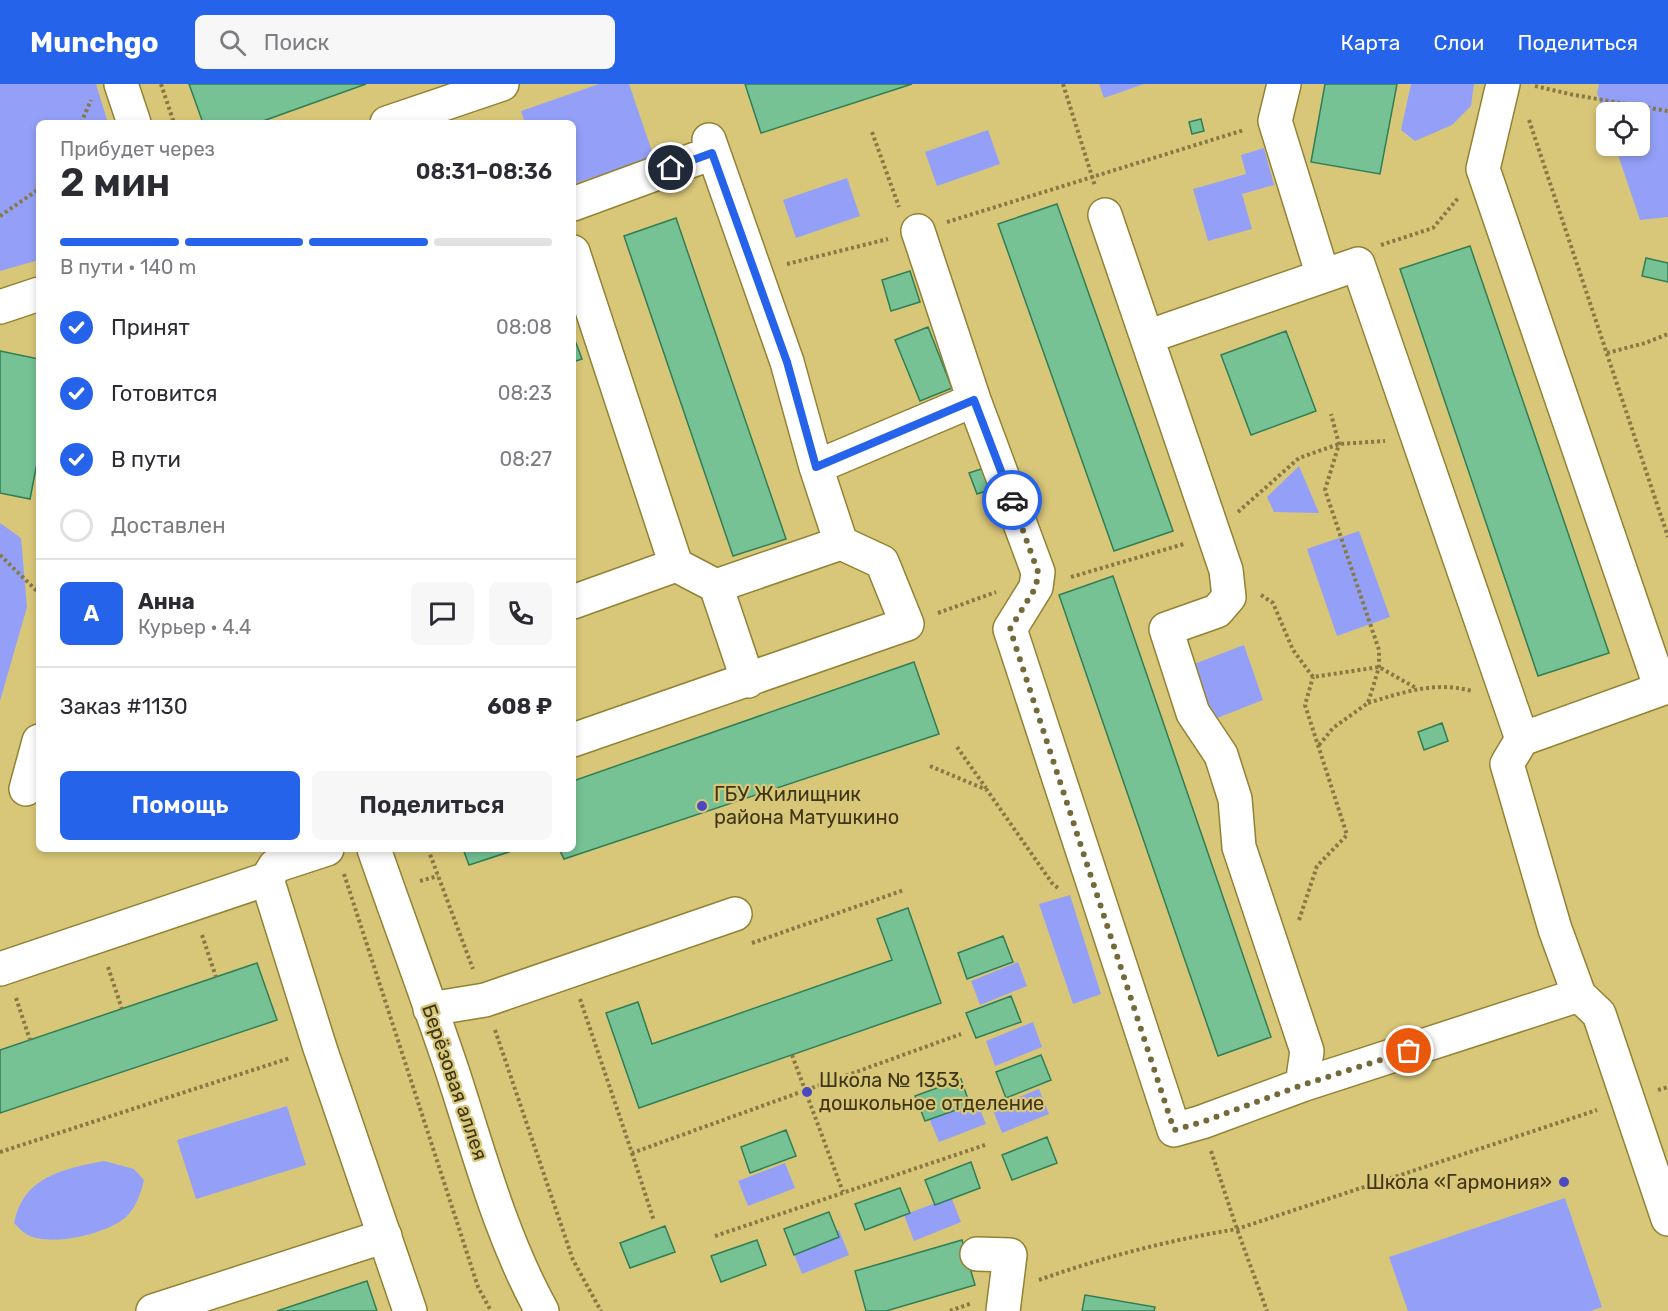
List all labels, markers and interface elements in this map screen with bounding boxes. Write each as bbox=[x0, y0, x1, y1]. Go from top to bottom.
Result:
search box bbox=[195, 15, 615, 69]
text: Munchgo bbox=[30, 26, 159, 59]
icon: search bbox=[216, 26, 249, 59]
text: Поиск bbox=[264, 29, 329, 56]
text: Карта bbox=[1340, 30, 1400, 55]
text: Слои bbox=[1433, 30, 1484, 55]
text: Поделиться bbox=[1517, 30, 1638, 55]
map controls bbox=[1596, 102, 1650, 156]
button: locate bbox=[1596, 102, 1650, 156]
text: Прибудет через bbox=[60, 137, 215, 161]
pin bbox=[645, 142, 696, 193]
icon: home bbox=[654, 151, 687, 184]
text: 08:31–08:36 bbox=[416, 158, 552, 185]
text: 2 мин bbox=[60, 160, 170, 206]
text: В пути · 140 m bbox=[60, 255, 196, 279]
icon: check bbox=[60, 311, 93, 344]
text: Принят bbox=[111, 314, 190, 341]
text: 08:08 bbox=[496, 315, 552, 339]
icon: check bbox=[60, 377, 93, 410]
text: Готовится bbox=[111, 380, 217, 407]
text: 08:23 bbox=[498, 381, 552, 405]
icon: check bbox=[60, 443, 93, 476]
text: В пути bbox=[111, 446, 181, 473]
text: 08:27 bbox=[499, 447, 552, 471]
courier bbox=[982, 470, 1042, 530]
icon: car bbox=[996, 484, 1029, 517]
text: Доставлен bbox=[111, 512, 226, 539]
button: chat bbox=[411, 582, 474, 645]
button: phone bbox=[489, 582, 552, 645]
text: Анна bbox=[138, 588, 195, 615]
text: А bbox=[84, 600, 99, 627]
text: Курьер · 4.4 bbox=[138, 615, 251, 639]
text: Заказ #1130 bbox=[60, 693, 188, 720]
text: 608 ₽ bbox=[487, 693, 552, 720]
button: Помощь bbox=[60, 771, 300, 840]
button: Поделиться bbox=[312, 771, 552, 840]
place label: ГБУ Жилищник района Матушкино bbox=[714, 782, 899, 829]
marker: ГБУ Жилищник района Матушкино bbox=[695, 799, 709, 813]
street label: Берёзовая аллея bbox=[417, 1001, 493, 1163]
pin bbox=[1383, 1025, 1434, 1076]
icon: bag bbox=[1392, 1034, 1425, 1067]
place label: Школа № 1353, дошкольное отделение bbox=[819, 1068, 1044, 1115]
marker: Школа № 1353, дошкольное отделение bbox=[800, 1085, 814, 1099]
place label: Школа «Гармония» bbox=[1366, 1170, 1552, 1194]
marker: Школа «Гармония» bbox=[1557, 1175, 1571, 1189]

